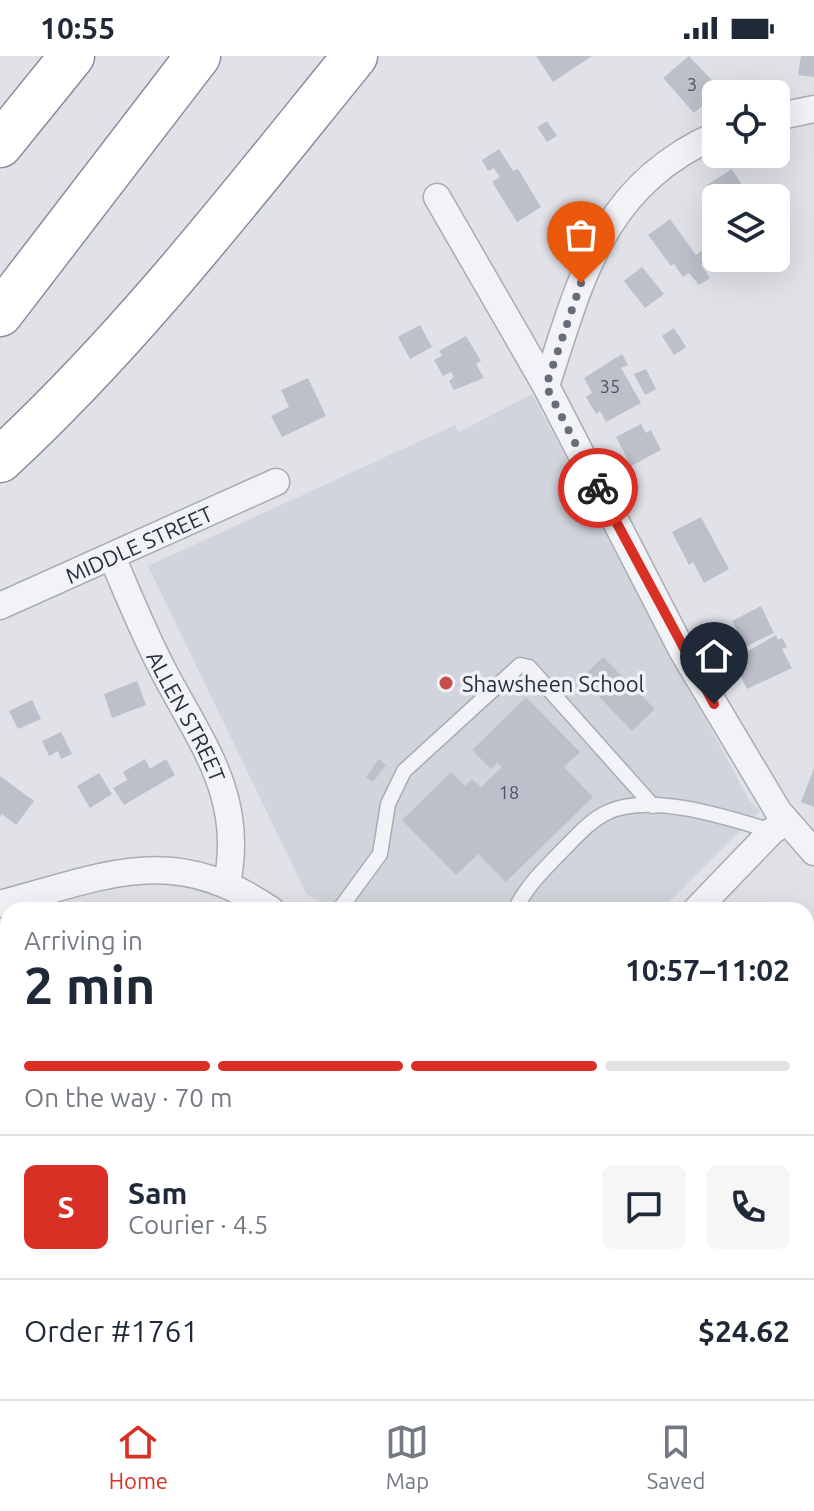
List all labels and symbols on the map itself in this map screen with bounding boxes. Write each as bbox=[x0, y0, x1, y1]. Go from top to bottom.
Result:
house number: 3 bbox=[687, 74, 697, 94]
pin bbox=[547, 201, 615, 283]
house number: 35 bbox=[600, 376, 620, 396]
courier bbox=[558, 448, 638, 528]
street label: MIDDLE STREET bbox=[61, 500, 216, 588]
pin bbox=[680, 622, 748, 704]
street label: ALLEN STREET bbox=[143, 647, 231, 785]
place label: Shawsheen School bbox=[462, 671, 645, 696]
marker: Shawsheen School bbox=[437, 674, 455, 692]
house number: 18 bbox=[499, 782, 519, 802]

